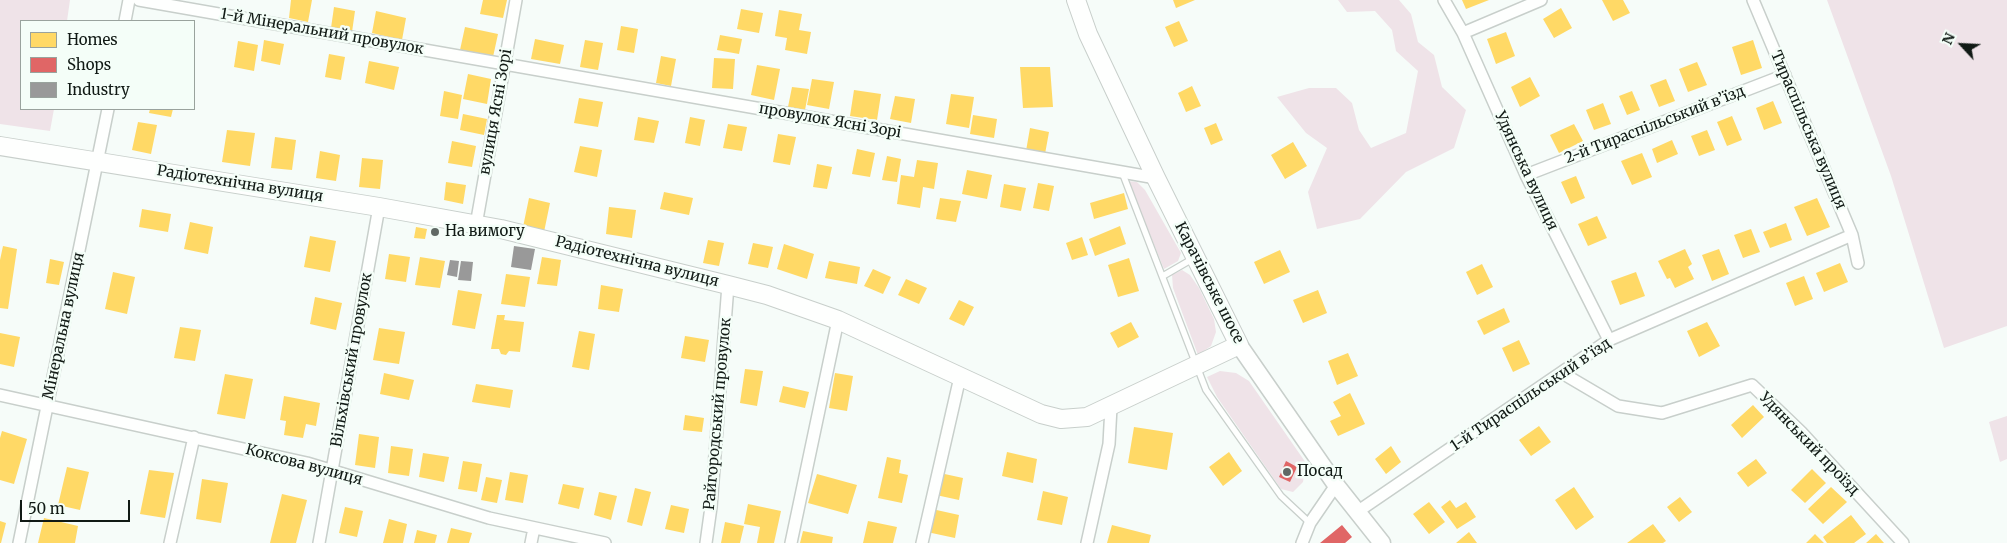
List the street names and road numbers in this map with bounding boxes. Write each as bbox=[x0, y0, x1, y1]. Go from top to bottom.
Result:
street label: 1-й Мінеральний провулок bbox=[219, 5, 425, 59]
street label: вулиця Ясні Зорі bbox=[476, 48, 516, 176]
street label: Тираспільська вулиця bbox=[1766, 48, 1850, 212]
street label: 2-й Тираспільський в’їзд bbox=[1562, 82, 1748, 168]
street label: провулок Ясні Зорі bbox=[757, 100, 903, 142]
street label: Удянська вулиця bbox=[1491, 109, 1561, 233]
street label: Радіотехнічна вулиця bbox=[156, 162, 324, 206]
street label: Карачівське шосе bbox=[1171, 219, 1247, 347]
street label: Радіотехнічна вулиця bbox=[553, 233, 721, 291]
street label: Мінеральна вулиця bbox=[40, 251, 88, 401]
street label: Вільхівський провулок bbox=[328, 271, 376, 449]
street label: Райгородський провулок bbox=[701, 317, 735, 511]
street label: 1-й Тираспільський в’їзд bbox=[1447, 335, 1615, 455]
street label: Удянський проїзд bbox=[1755, 389, 1863, 499]
street label: Коксова вулиця bbox=[244, 441, 364, 489]

